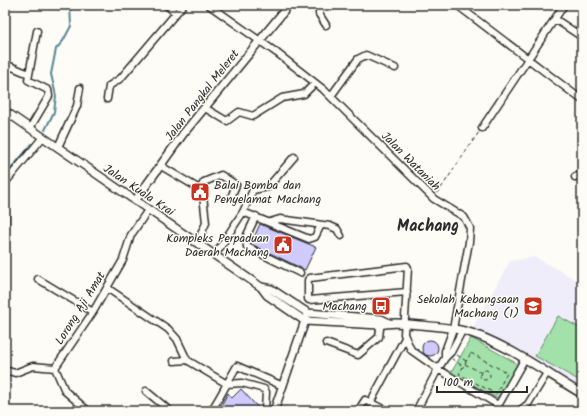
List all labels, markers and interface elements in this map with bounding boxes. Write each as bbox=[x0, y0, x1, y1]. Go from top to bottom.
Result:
street label: Jalan Pangkal Meleret bbox=[161, 45, 244, 145]
street label: Jalan Wataniah bbox=[376, 127, 445, 196]
street label: Jalan Kuala Krai bbox=[99, 159, 179, 222]
place label: Balai Bomba dan Penyelamat Machang bbox=[214, 176, 321, 209]
public building icon: Balai Bomba dan Penyelamat Machang bbox=[189, 181, 211, 203]
district label: Machang bbox=[397, 214, 459, 239]
place label: Kompleks Perpaduan Daerah Machang bbox=[166, 229, 269, 262]
public building icon: Kompleks Perpaduan Daerah Machang bbox=[272, 234, 294, 256]
street label: Lorong Aji Amat bbox=[50, 268, 111, 349]
place label: Sekolah Kebangsaan Machang (1) bbox=[417, 290, 519, 323]
bus stop icon: Machang bbox=[370, 295, 392, 317]
school or university icon: Sekolah Kebangsaan Machang (1) bbox=[522, 295, 544, 317]
place label: Machang bbox=[322, 297, 367, 316]
scale bar bbox=[437, 368, 527, 394]
text: 100 m bbox=[443, 373, 474, 392]

